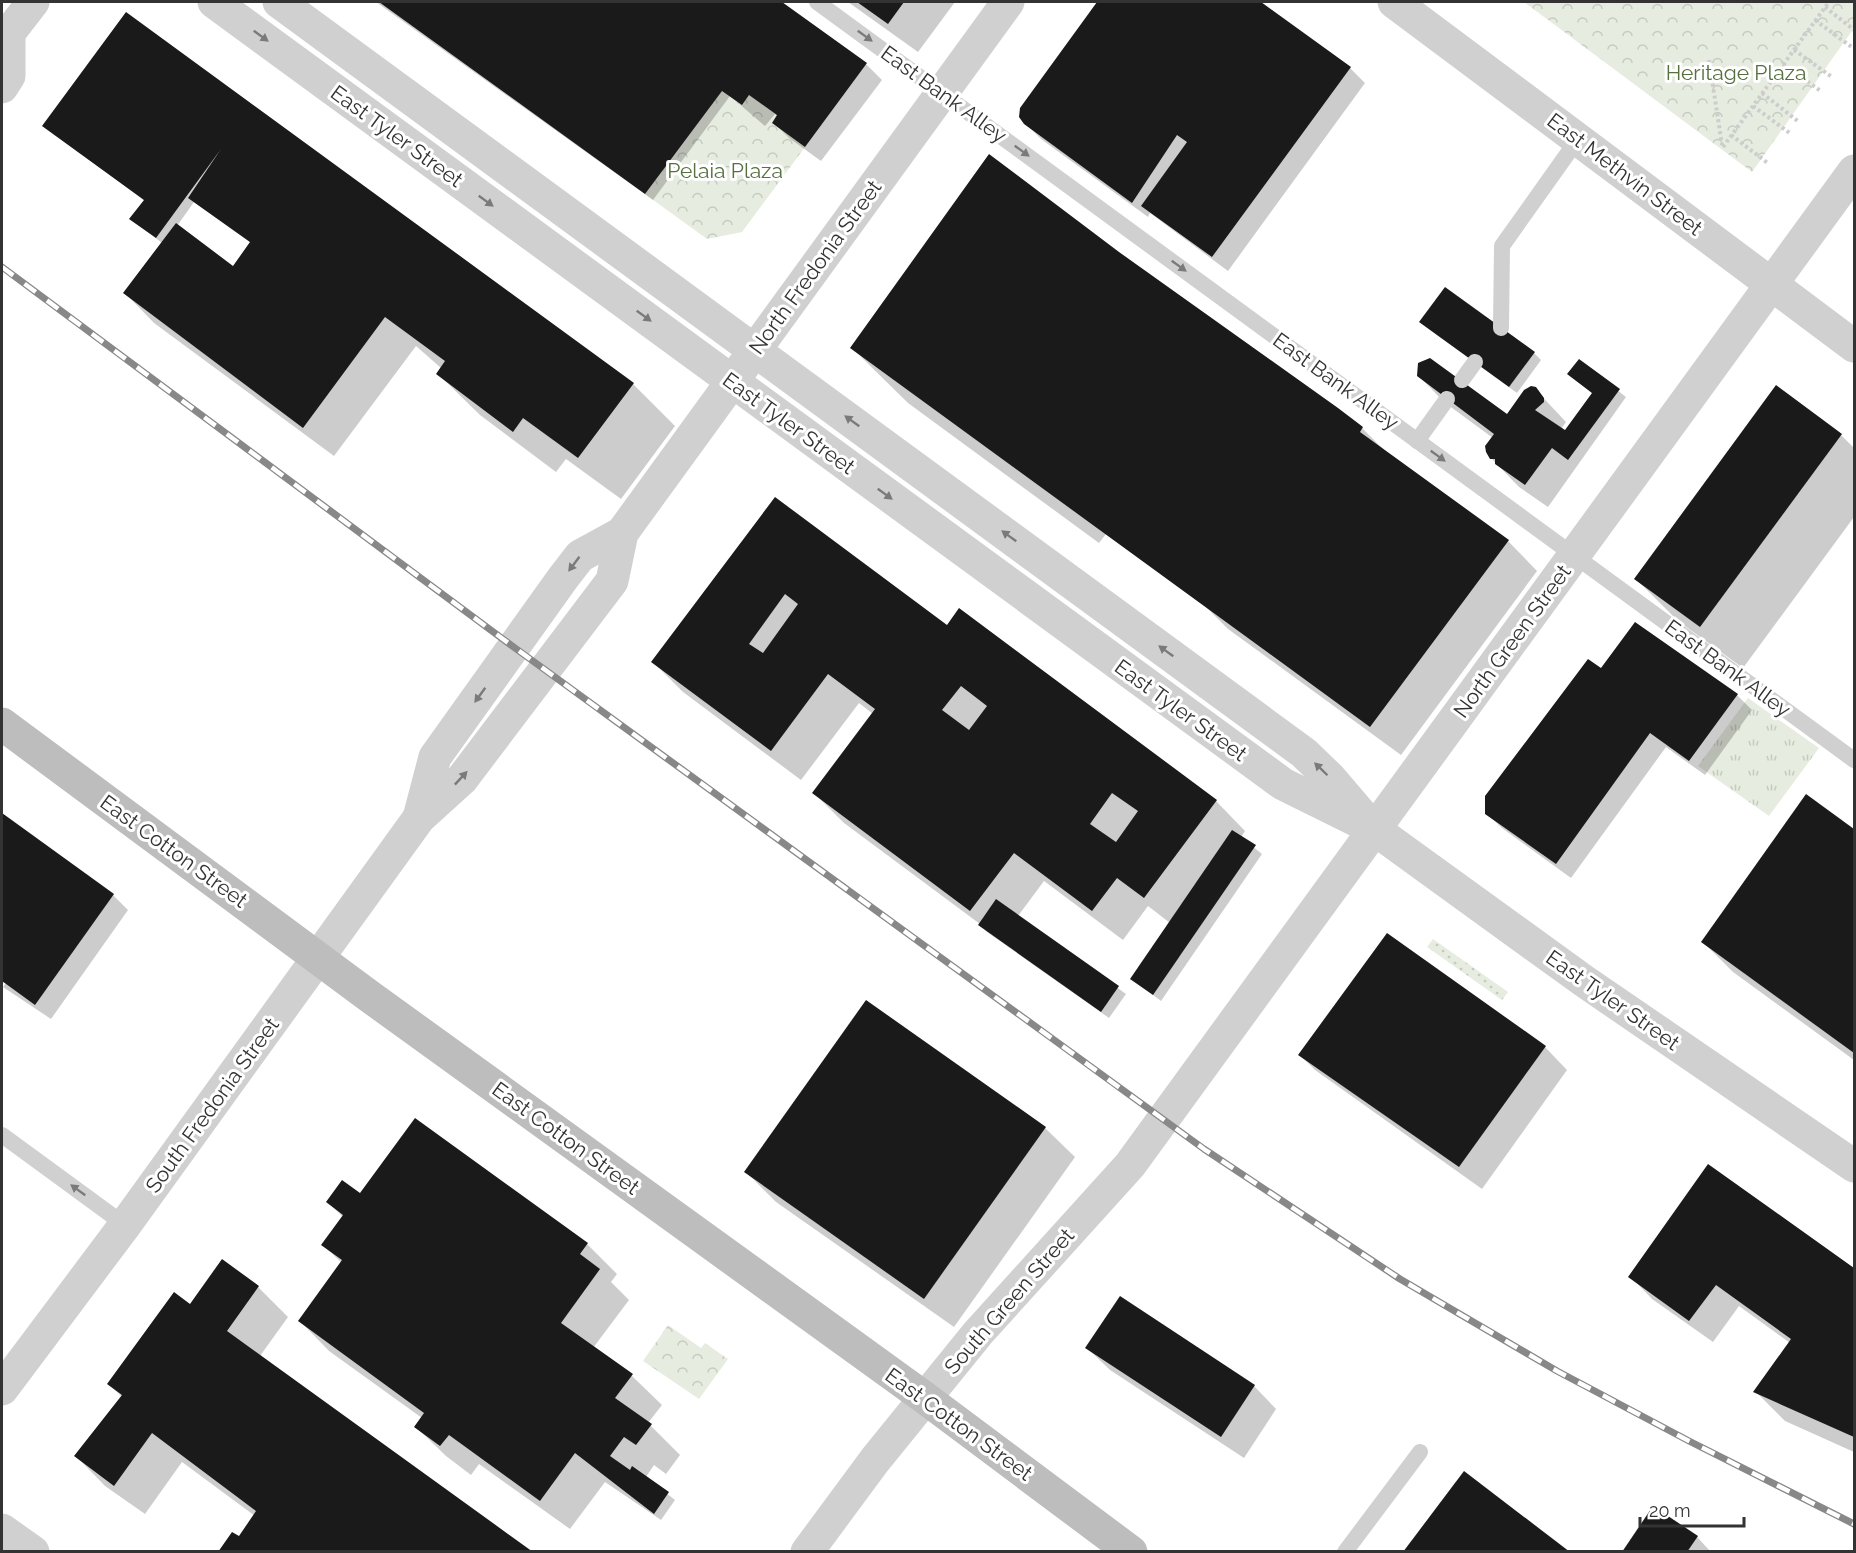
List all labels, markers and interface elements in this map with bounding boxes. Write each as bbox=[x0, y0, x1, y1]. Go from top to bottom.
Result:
one-way arrow bbox=[252, 30, 268, 42]
one-way arrow bbox=[856, 30, 872, 42]
street label: East Bank Alley bbox=[876, 40, 1012, 148]
park label: Heritage Plaza bbox=[1666, 60, 1806, 85]
street label: East Tyler Street bbox=[326, 80, 468, 192]
street label: East Methvin Street bbox=[1542, 108, 1708, 240]
one-way arrow bbox=[1015, 144, 1030, 156]
park label: Pelaia Plaza bbox=[667, 158, 783, 183]
street label: North Fredonia Street bbox=[744, 175, 886, 359]
one-way arrow bbox=[479, 194, 494, 206]
one-way arrow bbox=[1171, 260, 1187, 272]
one-way arrow bbox=[635, 310, 651, 322]
street label: East Bank Alley bbox=[1268, 327, 1404, 435]
street label: East Tyler Street bbox=[718, 367, 860, 479]
one-way arrow bbox=[844, 415, 860, 427]
one-way arrow bbox=[1429, 450, 1445, 462]
one-way arrow bbox=[877, 488, 893, 500]
one-way arrow bbox=[1002, 530, 1018, 542]
one-way arrow bbox=[567, 556, 580, 572]
street label: North Green Street bbox=[1448, 560, 1576, 722]
street label: East Bank Alley bbox=[1660, 614, 1796, 722]
one-way arrow bbox=[1159, 645, 1175, 657]
street label: East Tyler Street bbox=[1110, 654, 1252, 766]
one-way arrow bbox=[475, 687, 487, 702]
one-way arrow bbox=[1315, 763, 1329, 777]
one-way arrow bbox=[454, 772, 468, 786]
street label: East Cotton Street bbox=[96, 789, 252, 913]
street label: East Tyler Street bbox=[1541, 945, 1685, 1055]
street label: South Fredonia Street bbox=[140, 1012, 284, 1198]
street label: East Cotton Street bbox=[488, 1076, 644, 1200]
one-way arrow bbox=[70, 1184, 86, 1196]
street label: South Green Street bbox=[939, 1223, 1079, 1379]
street label: East Cotton Street bbox=[881, 1362, 1037, 1486]
scale bar bbox=[1640, 1490, 1744, 1528]
text: 20 m bbox=[1649, 1500, 1691, 1521]

